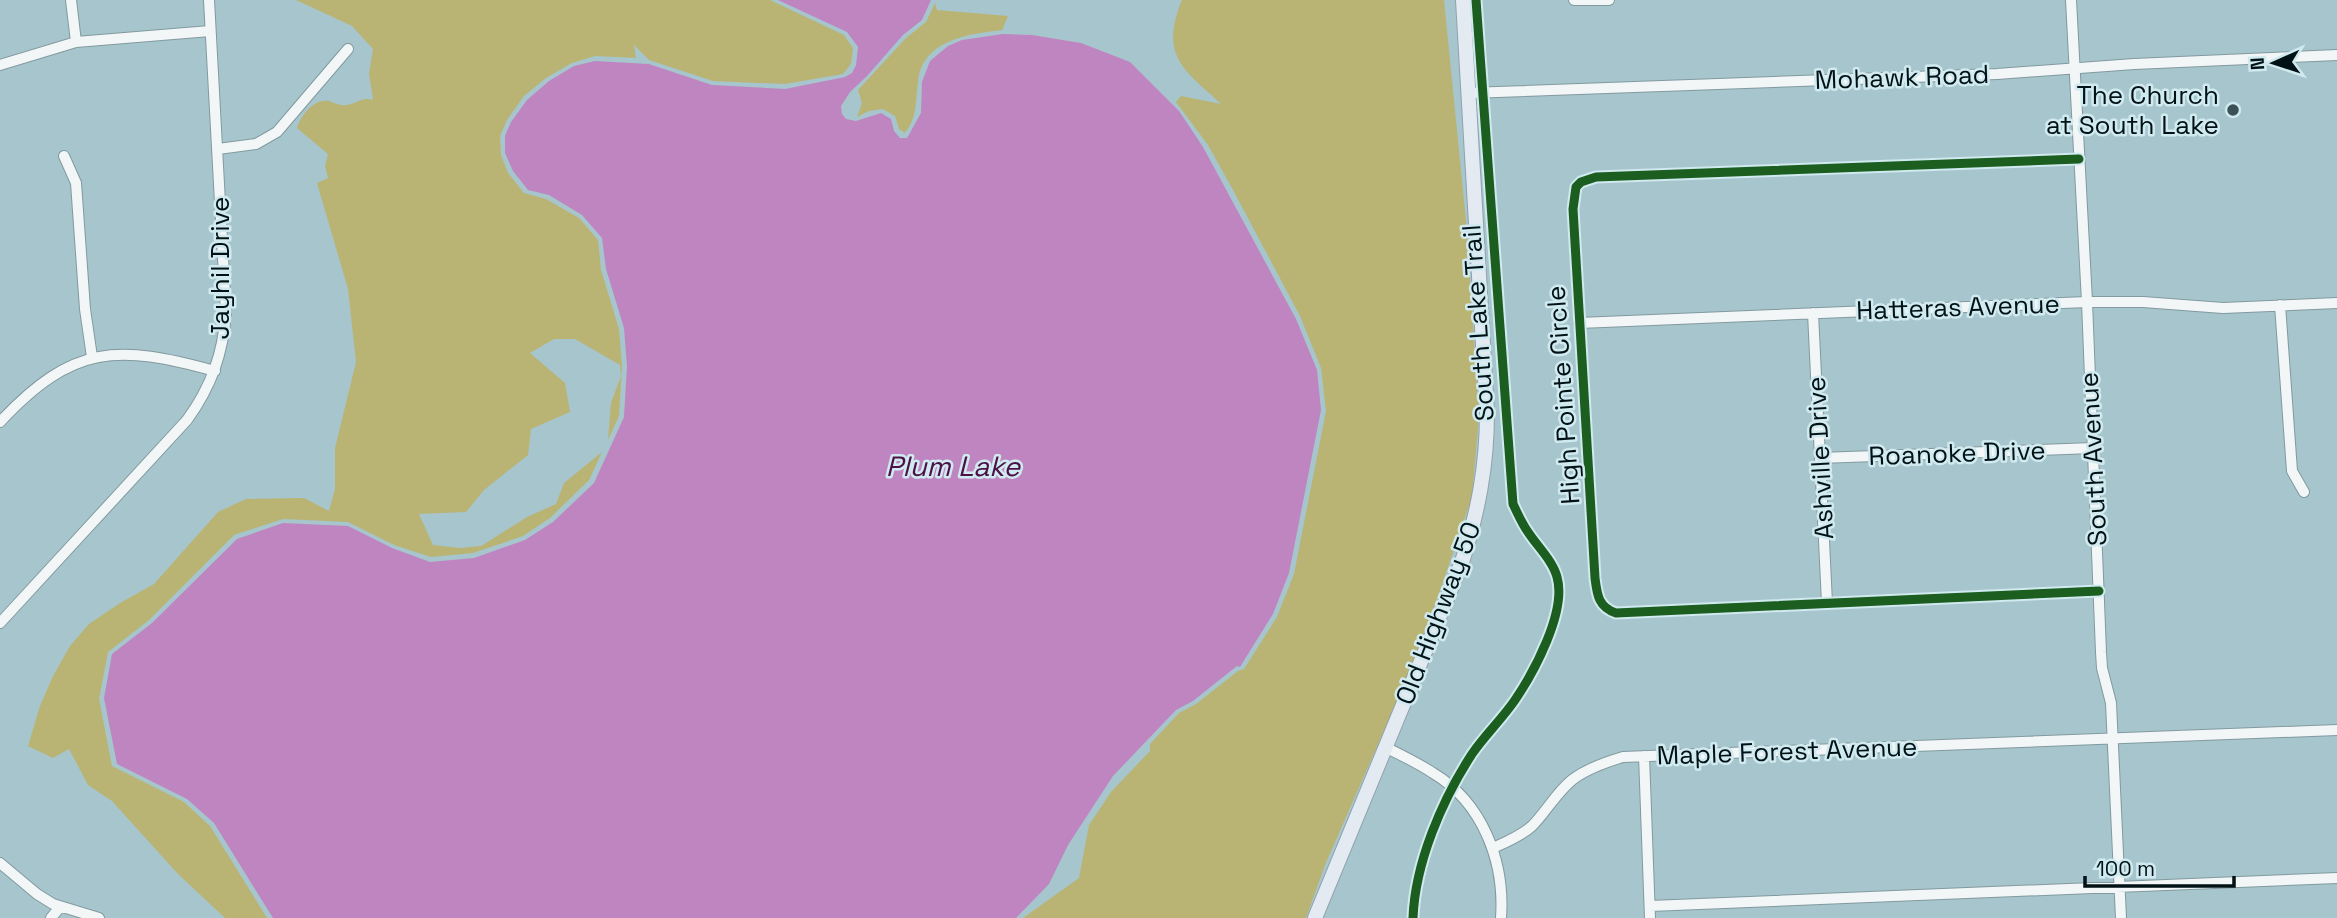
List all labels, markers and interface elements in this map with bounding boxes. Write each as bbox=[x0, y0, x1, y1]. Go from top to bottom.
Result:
north arrow bbox=[2239, 28, 2309, 98]
street label: Mohawk Road bbox=[1814, 57, 1990, 97]
text: N bbox=[2245, 57, 2270, 71]
place label: The Church at South Lake bbox=[2046, 78, 2219, 142]
marker: The Church at South Lake bbox=[2225, 102, 2241, 118]
street label: Jayhil Drive bbox=[203, 197, 237, 339]
street label: South Lake Trail bbox=[1454, 224, 1502, 422]
street label: High Pointe Circle bbox=[1538, 284, 1588, 506]
street label: Hatteras Avenue bbox=[1856, 286, 2060, 328]
street label: South Avenue bbox=[2071, 371, 2115, 547]
street label: Ashville Drive bbox=[1799, 376, 1841, 540]
street label: Roanoke Drive bbox=[1868, 433, 2046, 473]
water label: Plum Lake bbox=[886, 448, 1022, 484]
street label: Old Highway 50 bbox=[1388, 517, 1488, 709]
street label: Maple Forest Avenue bbox=[1656, 729, 1918, 773]
scale bar bbox=[2085, 844, 2234, 888]
text: 100 m bbox=[2096, 855, 2155, 882]

